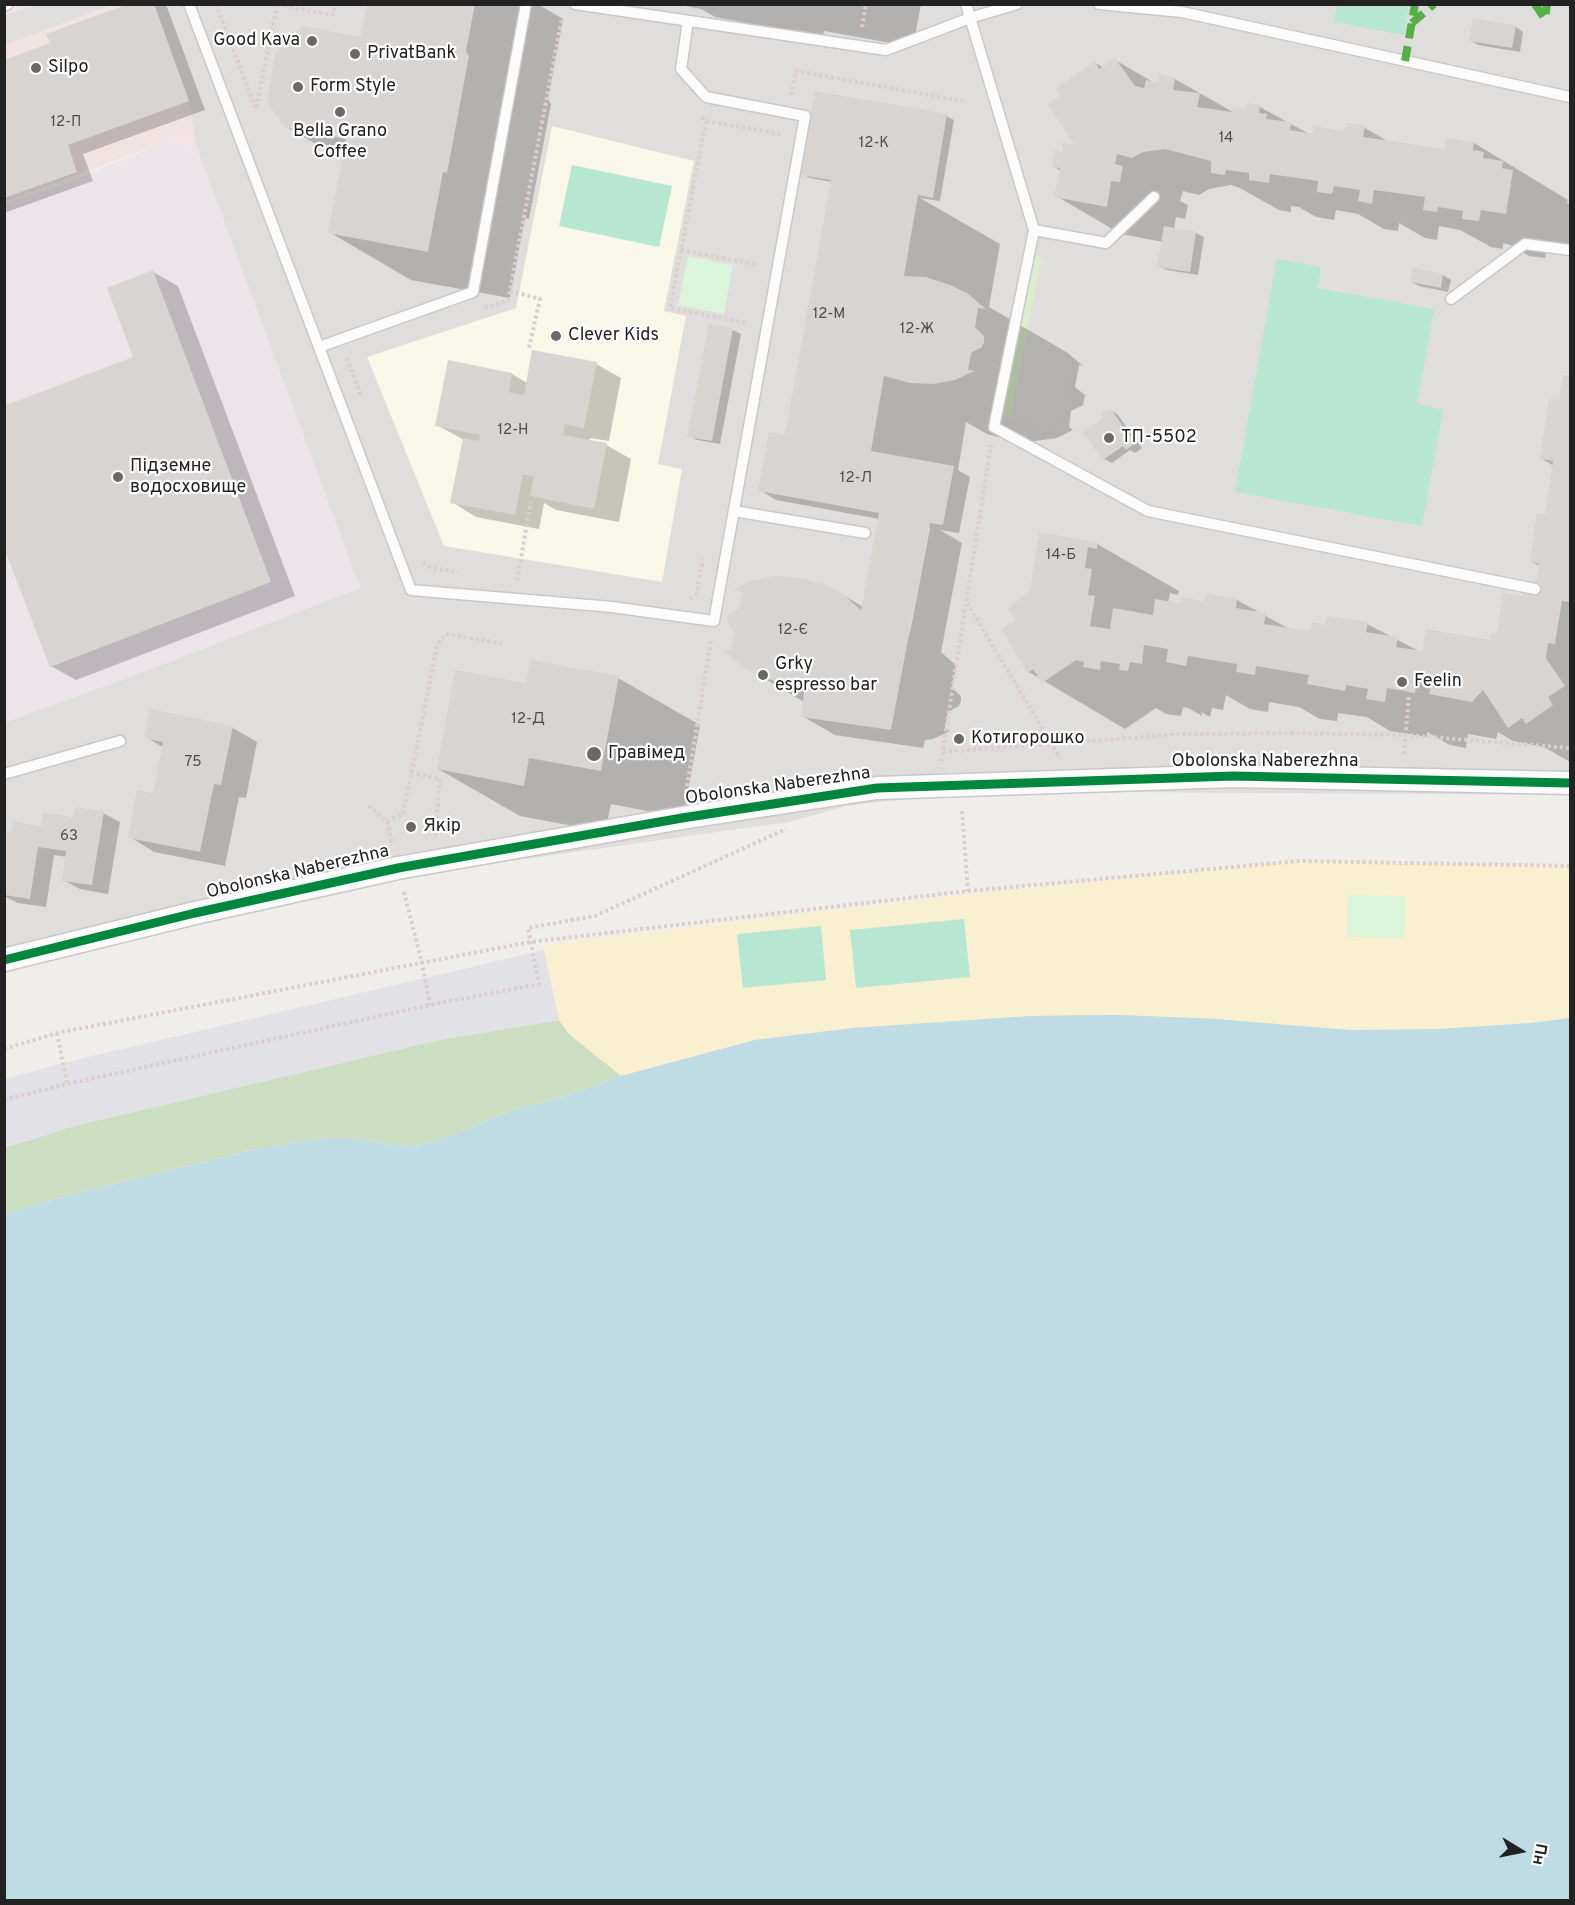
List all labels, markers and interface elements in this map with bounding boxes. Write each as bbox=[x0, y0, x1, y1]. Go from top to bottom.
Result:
place label: Good Kava bbox=[213, 30, 300, 52]
marker: Good Kava bbox=[305, 34, 319, 48]
place label: PrivatBank bbox=[367, 43, 456, 65]
marker: PrivatBank bbox=[348, 47, 362, 61]
place label: Silpo bbox=[48, 57, 89, 79]
marker: Silpo bbox=[29, 61, 43, 75]
place label: Form Style bbox=[310, 76, 396, 98]
marker: Form Style bbox=[291, 80, 305, 94]
marker: Bella Grano Coffee bbox=[333, 105, 347, 119]
house number: 12-П bbox=[51, 114, 81, 132]
place label: Bella Grano Coffee bbox=[293, 121, 387, 164]
house number: 14 bbox=[1219, 130, 1233, 148]
house number: 12-К bbox=[859, 135, 889, 153]
house number: 12-М bbox=[813, 306, 845, 324]
house number: 12-Ж bbox=[900, 321, 934, 339]
place label: Clever Kids bbox=[568, 325, 659, 347]
marker: Clever Kids bbox=[549, 329, 563, 343]
house number: 12-Н bbox=[497, 422, 529, 440]
place label: ТП-5502 bbox=[1121, 427, 1197, 449]
marker: ТП-5502 bbox=[1102, 431, 1116, 445]
place label: Підземне водосховище bbox=[130, 456, 246, 498]
marker: Підземне водосховище bbox=[111, 470, 125, 484]
house number: 12-Л bbox=[840, 470, 872, 488]
house number: 14-Б bbox=[1046, 547, 1076, 565]
house number: 12-Є bbox=[778, 622, 808, 640]
place label: Grky espresso bar bbox=[775, 654, 877, 696]
marker: Grky espresso bar bbox=[756, 668, 770, 682]
place label: Feelin bbox=[1414, 671, 1462, 693]
marker: Feelin bbox=[1395, 675, 1409, 689]
house number: 12-Д bbox=[511, 711, 545, 729]
place label: Котигорошко bbox=[971, 728, 1085, 750]
marker: Котигорошко bbox=[952, 732, 966, 746]
place label: Гравімед bbox=[608, 743, 685, 765]
marker: Гравімед bbox=[585, 745, 603, 763]
street label: Obolonska Naberezhna bbox=[1172, 751, 1358, 773]
house number: 75 bbox=[184, 754, 202, 772]
street label: Obolonska Naberezhna bbox=[684, 763, 872, 811]
place label: Якір bbox=[423, 816, 461, 838]
marker: Якір bbox=[404, 820, 418, 834]
house number: 63 bbox=[60, 828, 78, 846]
street label: Obolonska Naberezhna bbox=[205, 841, 391, 905]
north arrow bbox=[1491, 1821, 1551, 1881]
text: Пн bbox=[1527, 1842, 1550, 1866]

